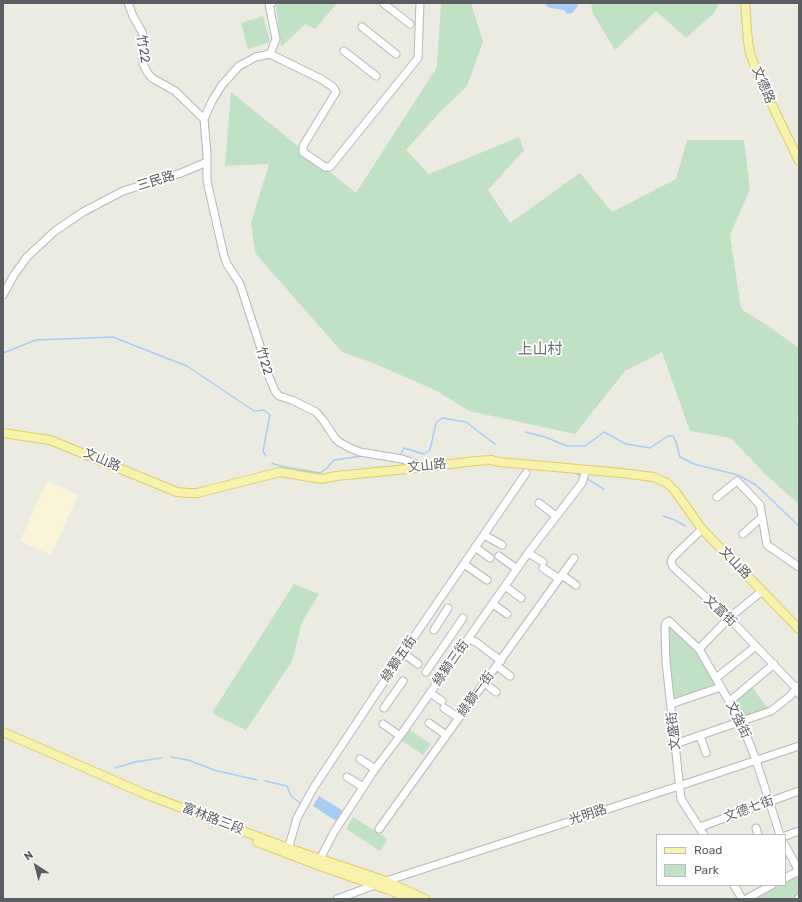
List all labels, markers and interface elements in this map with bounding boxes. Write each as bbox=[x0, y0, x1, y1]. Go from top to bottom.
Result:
street label: 竹22 bbox=[133, 34, 153, 64]
street label: 文德路 bbox=[748, 64, 778, 106]
street label: 三民路 bbox=[135, 168, 177, 194]
district label: 上山村 bbox=[518, 341, 562, 359]
street label: 竹22 bbox=[253, 345, 275, 377]
street label: 文山路 bbox=[81, 445, 123, 475]
street label: 文山路 bbox=[407, 456, 447, 476]
street label: 文山路 bbox=[716, 544, 754, 582]
street label: 文富街 bbox=[700, 592, 740, 630]
street label: 綠獅五街 bbox=[378, 633, 420, 685]
street label: 綠獅三街 bbox=[430, 637, 472, 689]
street label: 綠獅一街 bbox=[454, 668, 498, 720]
street label: 文強街 bbox=[722, 699, 754, 741]
street label: 文盛街 bbox=[664, 711, 684, 751]
street label: 文德七街 bbox=[722, 793, 776, 825]
street label: 富林路三段 bbox=[180, 800, 246, 838]
street label: 光明路 bbox=[567, 802, 609, 828]
legend bbox=[656, 834, 786, 886]
text: Road bbox=[694, 843, 722, 857]
north arrow bbox=[16, 846, 56, 886]
text: N bbox=[22, 848, 36, 863]
text: Park bbox=[694, 863, 719, 877]

